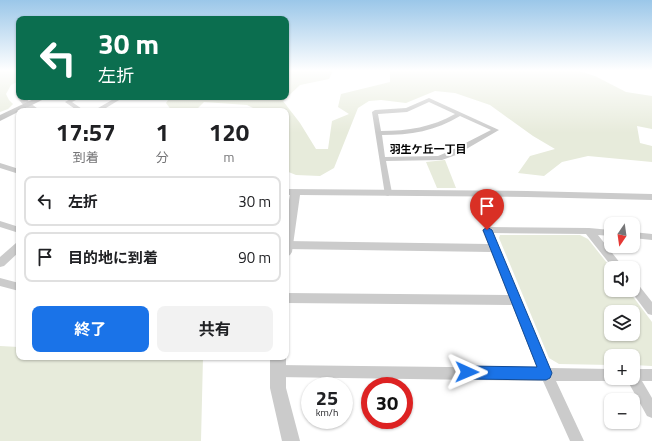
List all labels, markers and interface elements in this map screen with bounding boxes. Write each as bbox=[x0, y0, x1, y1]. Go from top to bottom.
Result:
text: 30 m bbox=[98, 22, 159, 65]
icon: left bbox=[32, 32, 84, 84]
text: 左折 bbox=[98, 62, 134, 89]
text: 17:57 bbox=[56, 114, 116, 150]
text: 1 bbox=[156, 114, 169, 150]
text: 120 bbox=[209, 114, 249, 150]
district label: 羽生ケ丘一丁目 bbox=[390, 141, 467, 157]
text: 到着 bbox=[73, 147, 99, 167]
text: 分 bbox=[156, 147, 169, 167]
text: m bbox=[224, 147, 234, 167]
pin bbox=[470, 189, 504, 230]
icon: left bbox=[34, 190, 56, 212]
text: 左折 bbox=[68, 190, 98, 213]
text: 30 m bbox=[238, 190, 271, 213]
icon: arrive bbox=[476, 195, 498, 217]
north arrow bbox=[604, 217, 640, 253]
map controls bbox=[604, 217, 640, 429]
icon: arrive bbox=[34, 246, 56, 268]
text: 目的地に到着 bbox=[68, 246, 158, 269]
text: 90 m bbox=[238, 246, 271, 269]
button: sound bbox=[604, 261, 640, 297]
button: layers bbox=[604, 305, 640, 341]
button: 終了 bbox=[32, 306, 149, 352]
button: 共有 bbox=[157, 306, 273, 352]
button: + bbox=[604, 349, 640, 385]
position arrow bbox=[446, 351, 488, 393]
speed limit sign: 30 bbox=[361, 377, 413, 429]
text: 25 bbox=[316, 382, 338, 413]
button: − bbox=[604, 393, 640, 429]
text: km/h bbox=[316, 405, 338, 420]

